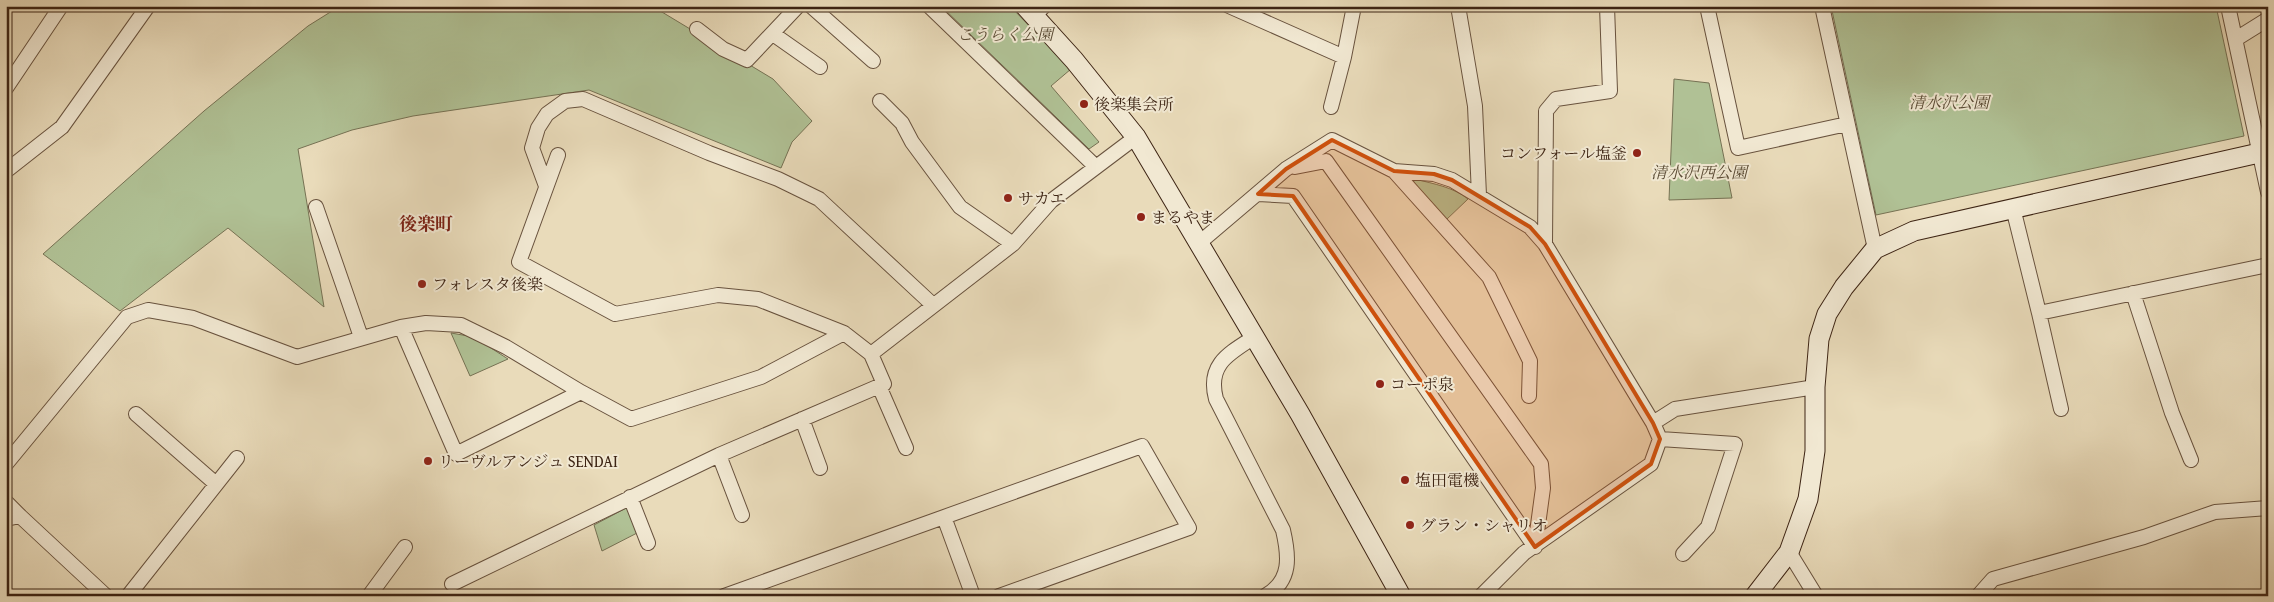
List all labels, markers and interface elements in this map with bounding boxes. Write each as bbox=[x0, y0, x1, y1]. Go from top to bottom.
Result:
park label: こうらく公園 bbox=[957, 22, 1056, 46]
park label: 清水沢公園 bbox=[1909, 90, 1992, 114]
place label: 後楽集会所 bbox=[1094, 92, 1174, 116]
marker: 後楽集会所 bbox=[1078, 98, 1090, 110]
place label: コンフォール塩釜 bbox=[1500, 141, 1627, 165]
marker: コンフォール塩釜 bbox=[1631, 147, 1643, 159]
park label: 清水沢西公園 bbox=[1651, 160, 1750, 184]
place label: サカエ bbox=[1018, 186, 1066, 210]
marker: サカエ bbox=[1002, 192, 1014, 204]
place label: まるやま bbox=[1151, 205, 1215, 229]
district label: 後楽町 bbox=[399, 210, 453, 237]
marker: まるやま bbox=[1135, 211, 1147, 223]
place label: フォレスタ後楽 bbox=[432, 272, 543, 296]
marker: フォレスタ後楽 bbox=[416, 278, 428, 290]
place label: コーポ泉 bbox=[1390, 372, 1454, 396]
marker: コーポ泉 bbox=[1374, 378, 1386, 390]
place label: リーヴルアンジュ SENDAI bbox=[438, 449, 618, 473]
marker: リーヴルアンジュ SENDAI bbox=[422, 455, 434, 467]
place label: 塩田電機 bbox=[1415, 468, 1479, 492]
marker: 塩田電機 bbox=[1399, 474, 1411, 486]
place label: グラン・シャリオ bbox=[1420, 513, 1548, 537]
marker: グラン・シャリオ bbox=[1404, 519, 1416, 531]

